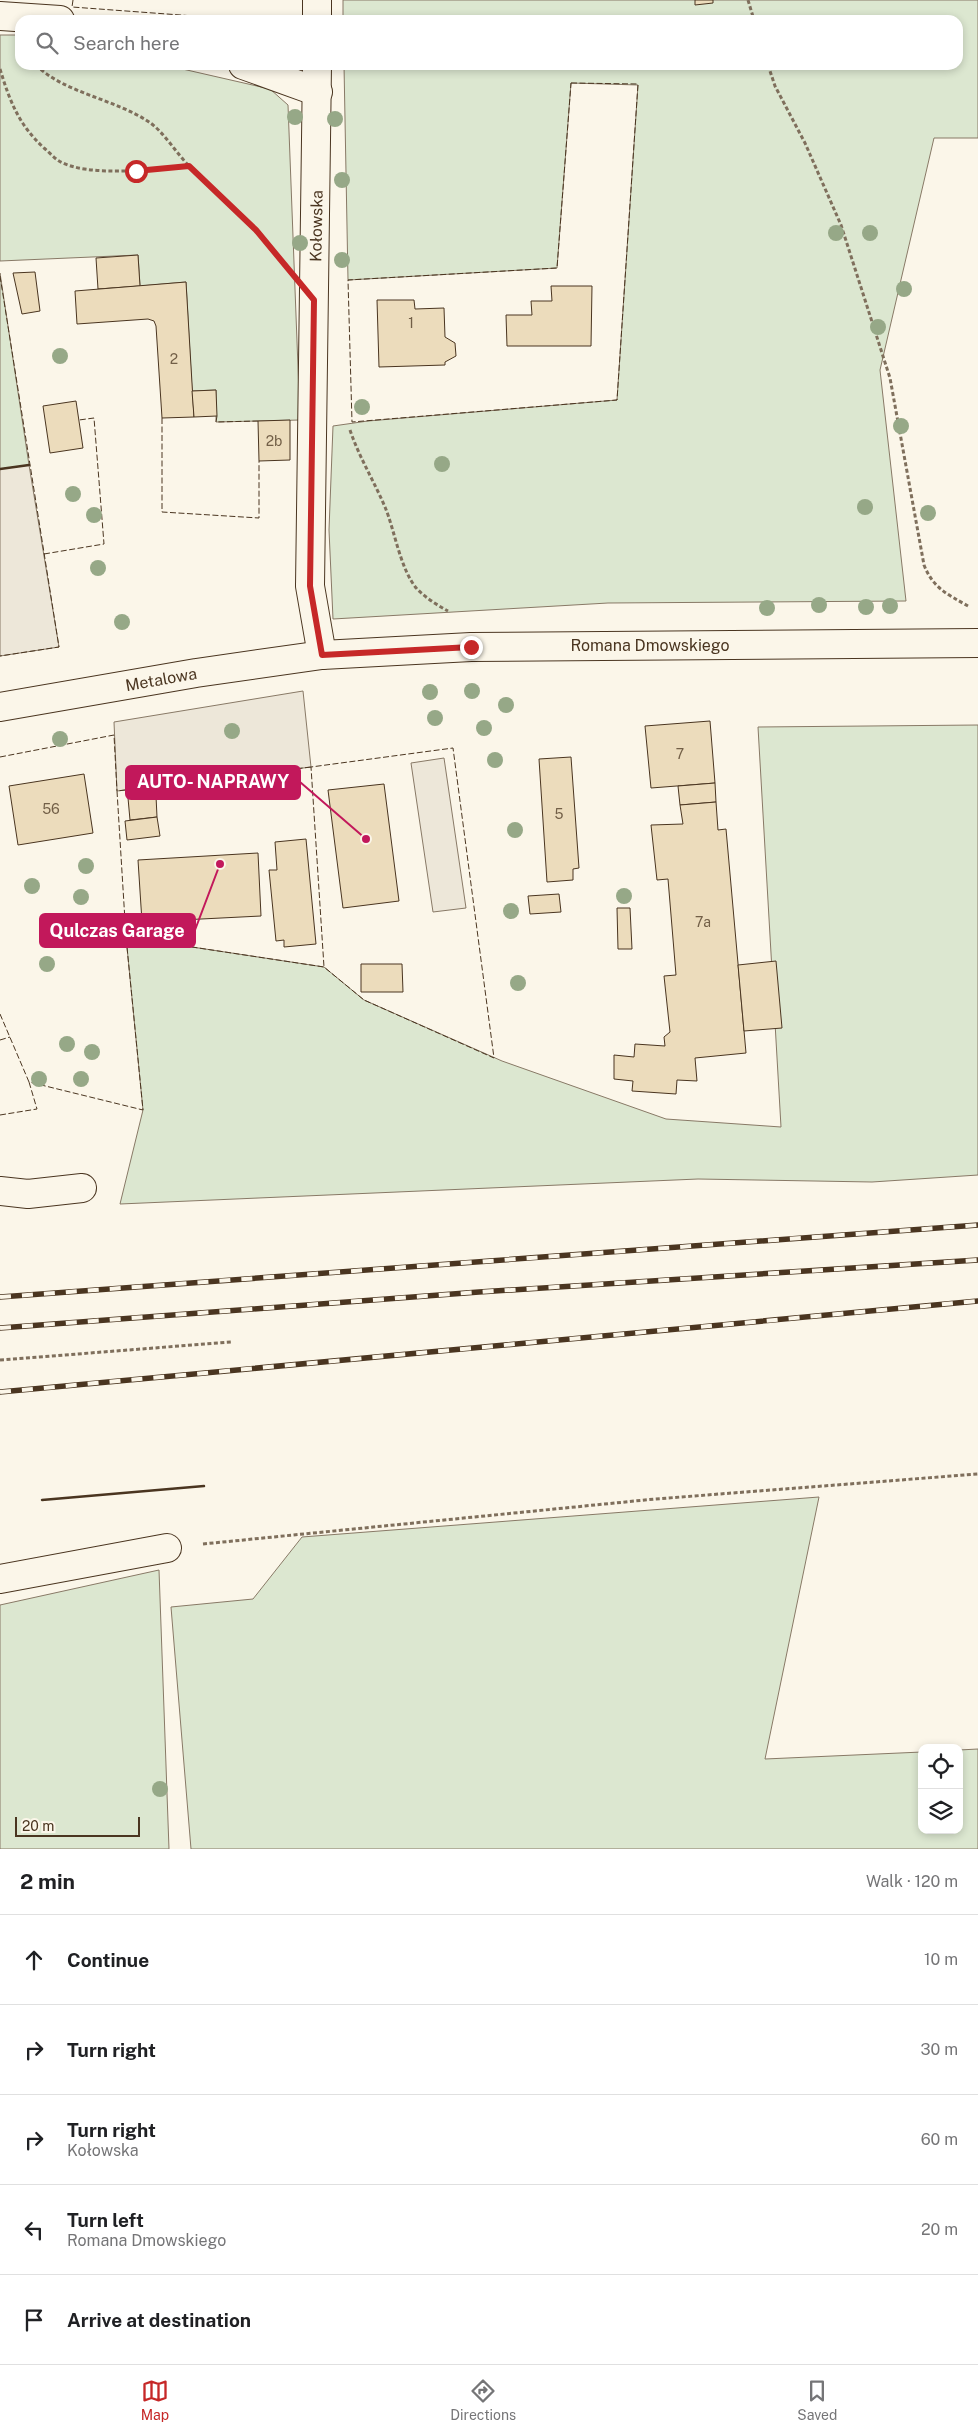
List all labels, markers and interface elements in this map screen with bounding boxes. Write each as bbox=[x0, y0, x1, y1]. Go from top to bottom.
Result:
search box bbox=[15, 15, 963, 70]
icon: search bbox=[33, 29, 61, 57]
text: Search here bbox=[73, 32, 180, 54]
route start bbox=[125, 160, 148, 183]
street label: Kołowska bbox=[306, 190, 327, 262]
house number: 1 bbox=[408, 315, 414, 331]
house number: 2 bbox=[170, 351, 178, 367]
house number: 2b bbox=[266, 433, 282, 449]
route end bbox=[460, 636, 483, 659]
street label: Romana Dmowskiego bbox=[570, 636, 730, 655]
street label: Metalowa bbox=[124, 664, 198, 695]
house number: 7 bbox=[676, 746, 684, 762]
callout: AUTO- NAPRAWY bbox=[126, 766, 300, 799]
text: AUTO- NAPRAWY bbox=[137, 771, 289, 792]
house number: 56 bbox=[42, 801, 60, 817]
house number: 5 bbox=[555, 806, 564, 822]
callout: Qulczas Garage bbox=[40, 914, 195, 947]
house number: 7a bbox=[695, 914, 711, 930]
text: Qulczas Garage bbox=[49, 920, 185, 941]
map controls bbox=[918, 1744, 963, 1834]
button: locate bbox=[918, 1744, 963, 1789]
button: layers bbox=[918, 1789, 963, 1834]
scale bar bbox=[15, 1814, 140, 1837]
text: 20 m bbox=[22, 1818, 54, 1834]
text: 2 min bbox=[20, 1869, 75, 1894]
text: Walk · 120 m bbox=[866, 1872, 958, 1891]
icon: ahead bbox=[20, 1946, 48, 1974]
text: Continue bbox=[67, 1949, 149, 1971]
text: 10 m bbox=[924, 1950, 958, 1969]
icon: right bbox=[20, 2036, 48, 2064]
text: Turn right bbox=[67, 2039, 156, 2061]
text: 30 m bbox=[921, 2040, 958, 2059]
text: Turn right bbox=[67, 2119, 156, 2141]
icon: right bbox=[20, 2126, 48, 2154]
text: 60 m bbox=[921, 2130, 958, 2149]
text: Kołowska bbox=[67, 2141, 139, 2160]
text: Turn left bbox=[67, 2209, 144, 2231]
icon: left bbox=[20, 2216, 48, 2244]
text: 20 m bbox=[921, 2220, 958, 2239]
text: Romana Dmowskiego bbox=[67, 2231, 226, 2250]
icon: arrive bbox=[20, 2306, 48, 2334]
text: Arrive at destination bbox=[67, 2309, 251, 2331]
tab: Map bbox=[141, 2377, 169, 2423]
tab: Directions bbox=[450, 2377, 516, 2423]
tab: Saved bbox=[797, 2377, 837, 2423]

